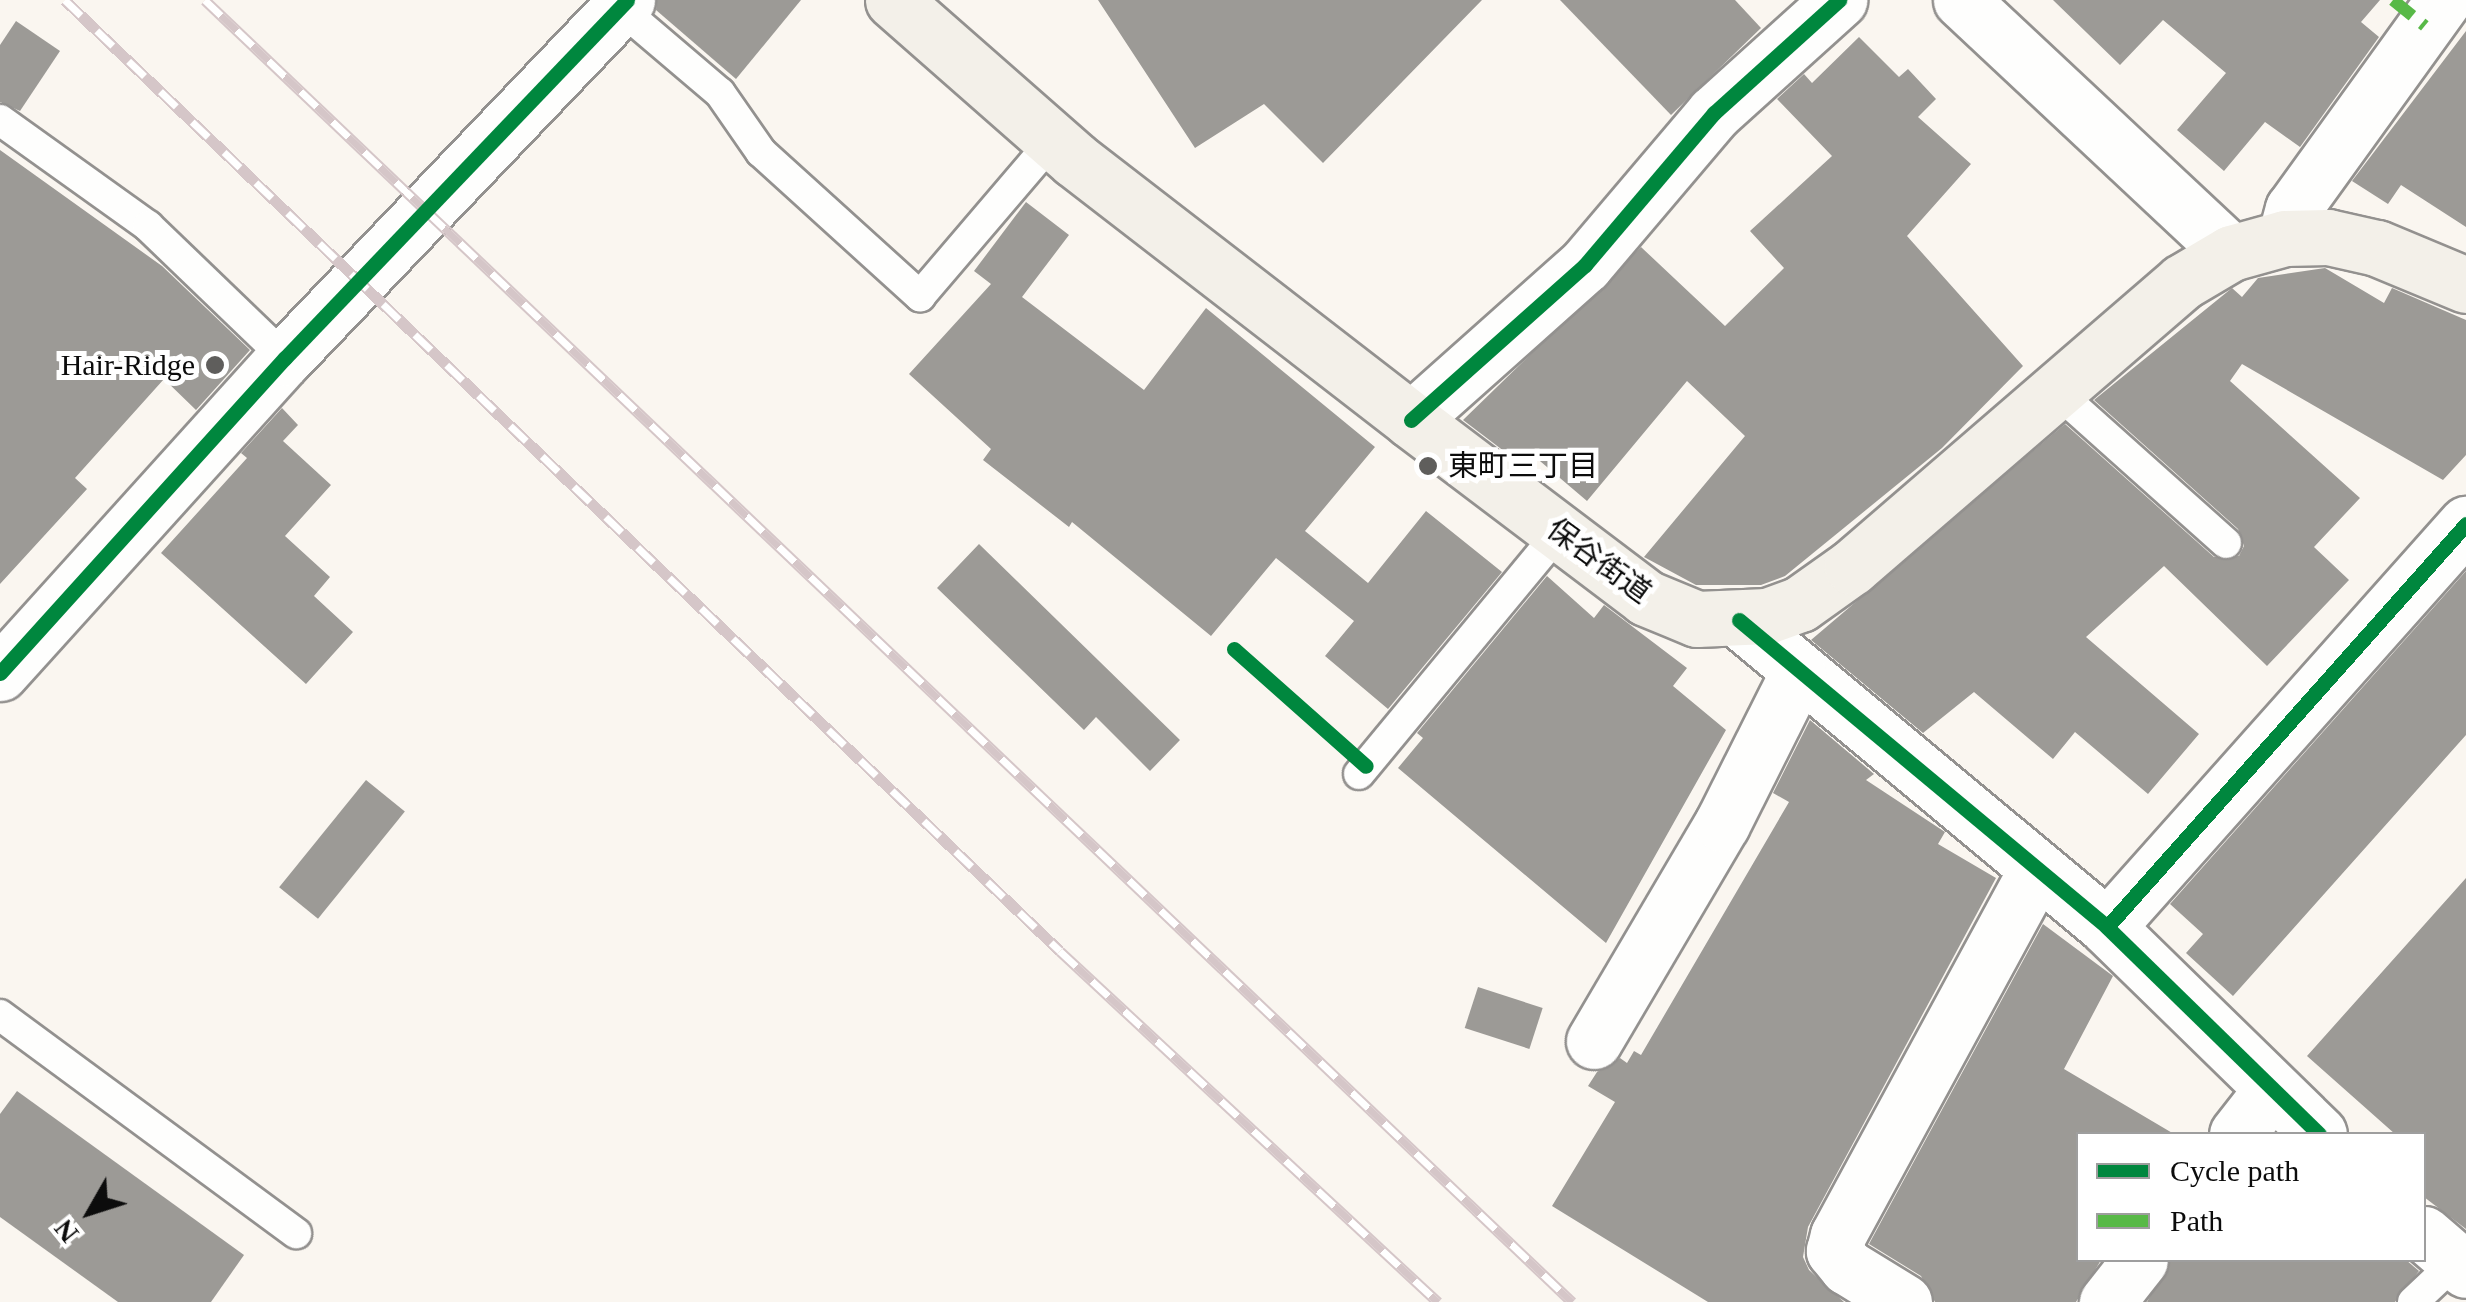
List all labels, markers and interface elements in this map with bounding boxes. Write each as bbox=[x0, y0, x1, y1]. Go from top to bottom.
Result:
place label: Hair-Ridge bbox=[61, 347, 195, 383]
marker: Hair-Ridge bbox=[204, 354, 226, 376]
place label: 東町三丁目 bbox=[1448, 448, 1598, 484]
marker: 東町三丁目 bbox=[1417, 455, 1439, 477]
street label: 保谷街道 bbox=[1540, 511, 1658, 611]
legend bbox=[2076, 1132, 2426, 1262]
text: Cycle path bbox=[2170, 1154, 2299, 1187]
north arrow bbox=[40, 1162, 140, 1262]
text: Path bbox=[2170, 1204, 2223, 1237]
text: N bbox=[48, 1214, 85, 1249]

